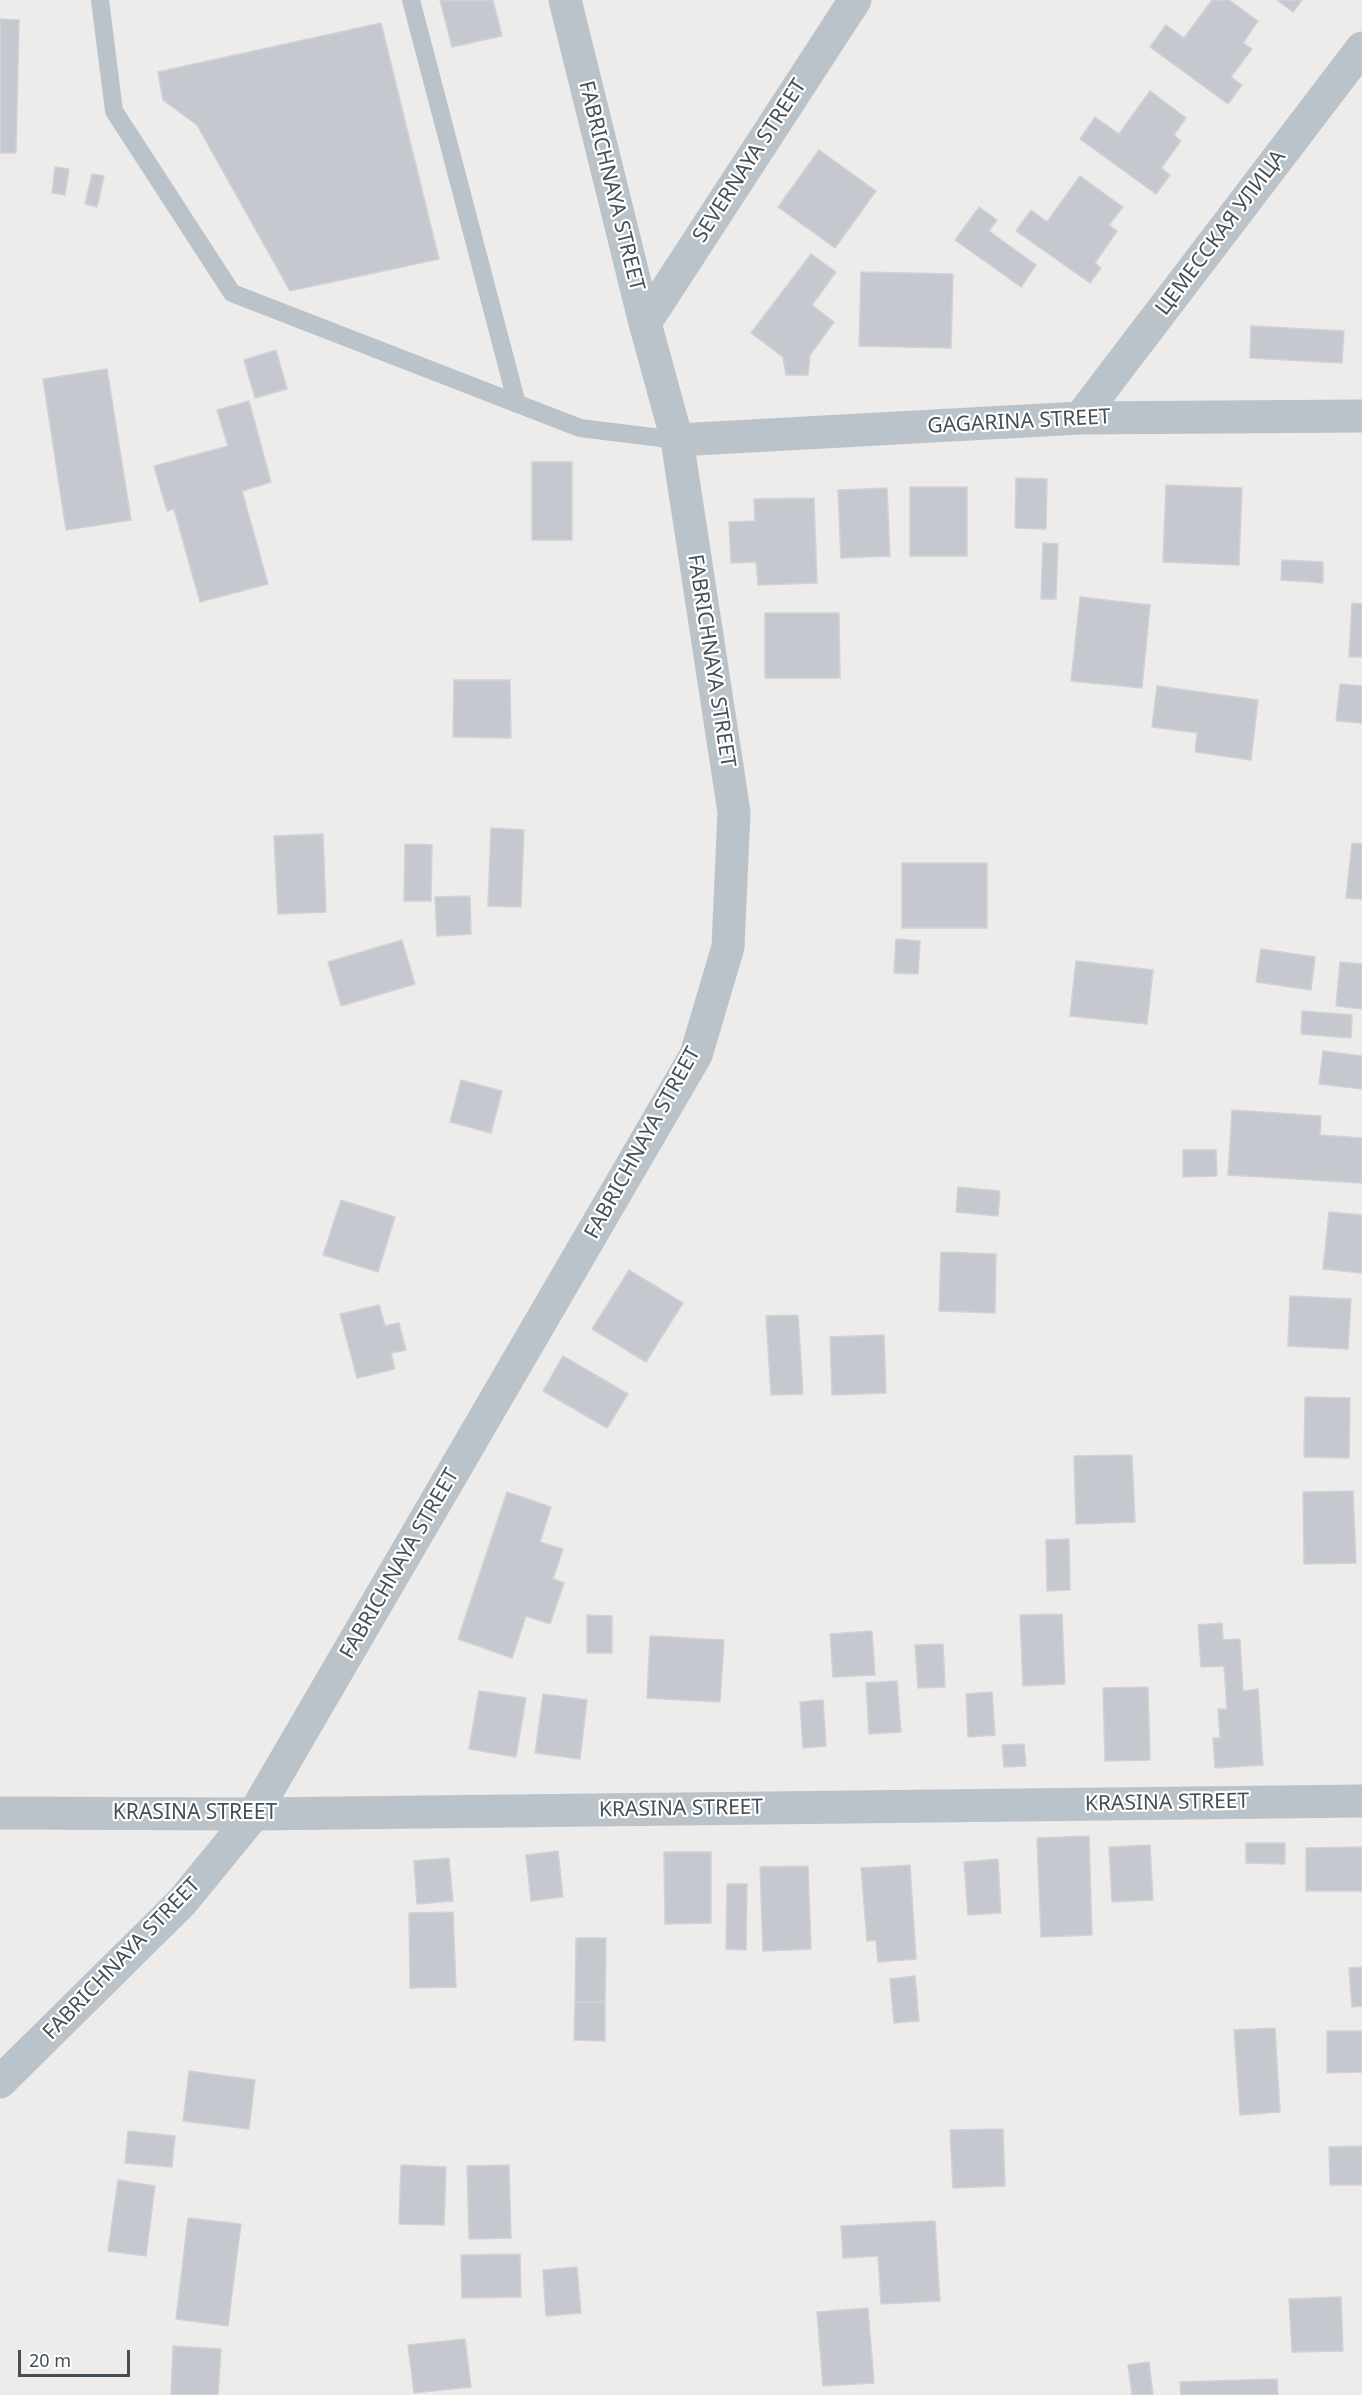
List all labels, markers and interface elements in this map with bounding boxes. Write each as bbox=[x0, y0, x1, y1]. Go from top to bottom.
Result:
street label: SEVERNAYA STREET bbox=[688, 75, 812, 247]
street label: FABRICHNAYA STREET bbox=[573, 78, 649, 294]
street label: ЦЕМЕССКАЯ УЛИЦА bbox=[1151, 145, 1291, 321]
street label: GAGARINA STREET bbox=[927, 405, 1111, 439]
street label: FABRICHNAYA STREET bbox=[682, 553, 740, 769]
street label: FABRICHNAYA STREET bbox=[580, 1043, 706, 1243]
street label: FABRICHNAYA STREET bbox=[335, 1464, 465, 1664]
street label: KRASINA STREET bbox=[1085, 1789, 1249, 1817]
street label: KRASINA STREET bbox=[599, 1795, 763, 1823]
street label: KRASINA STREET bbox=[113, 1800, 277, 1826]
street label: FABRICHNAYA STREET bbox=[38, 1873, 206, 2045]
scale bar bbox=[21, 2338, 134, 2376]
text: 20 m bbox=[29, 2348, 71, 2372]

